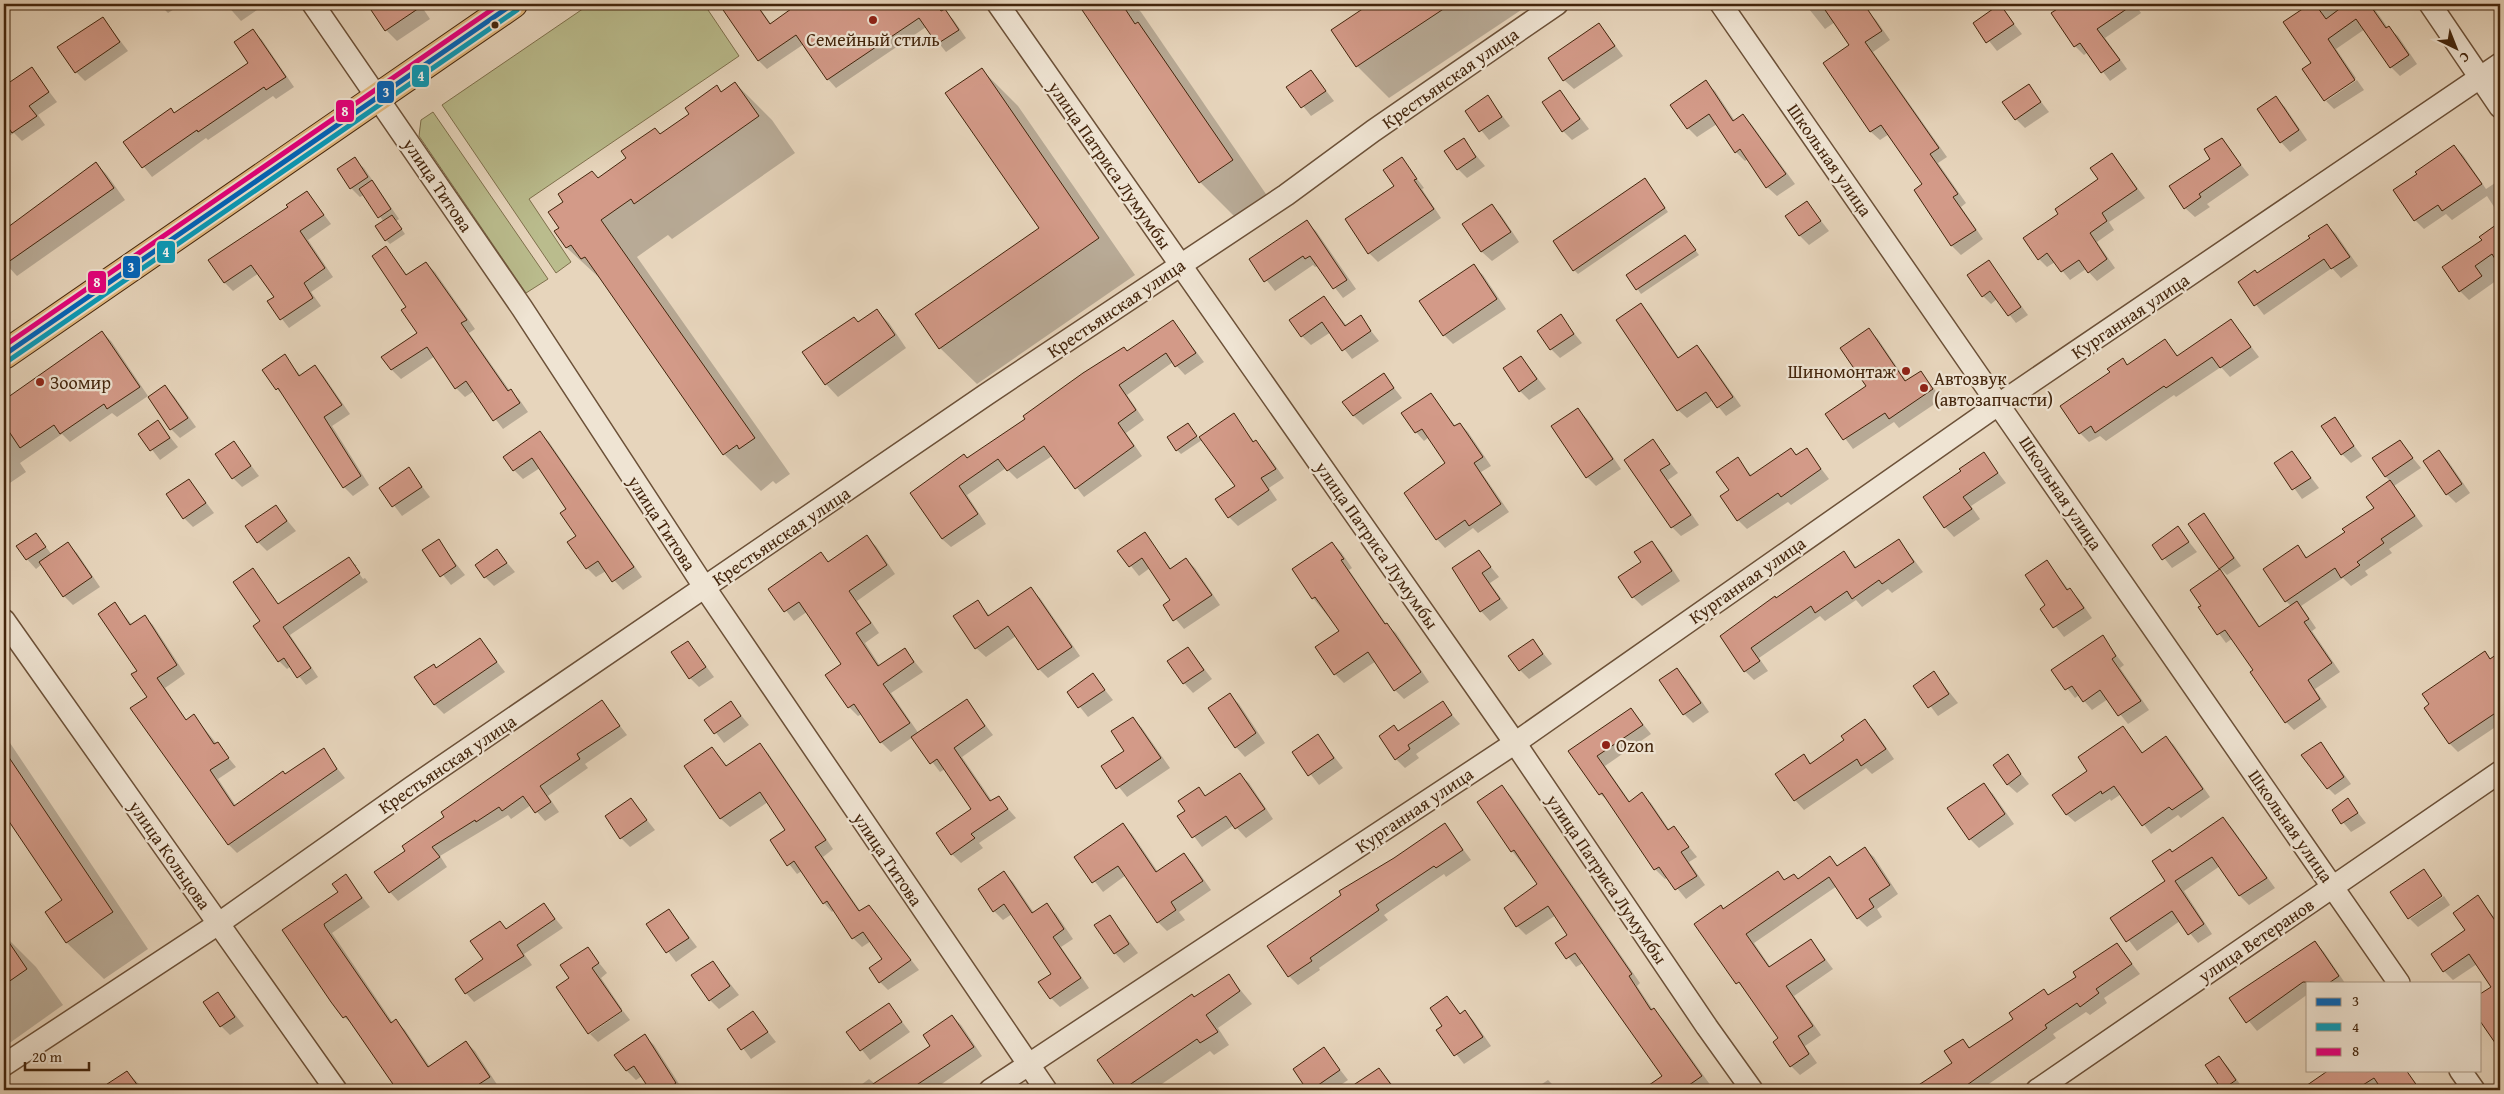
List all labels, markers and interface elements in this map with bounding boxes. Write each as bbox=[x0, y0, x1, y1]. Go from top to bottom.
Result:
marker: Семейный стиль bbox=[867, 14, 879, 26]
unlabelled marker bbox=[490, 20, 500, 30]
street label: Крестьянская улица bbox=[1376, 20, 1524, 135]
north arrow bbox=[2432, 22, 2482, 72]
place label: Семейный стиль bbox=[806, 26, 940, 53]
text: С bbox=[2455, 47, 2475, 68]
line badge: 4 bbox=[411, 64, 430, 88]
text: 4 bbox=[417, 66, 425, 86]
street label: улица Патриса Лумумбы bbox=[1041, 75, 1179, 255]
line badge: 3 bbox=[376, 80, 395, 104]
text: 3 bbox=[382, 82, 390, 102]
street label: Школьная улица bbox=[1781, 98, 1879, 222]
line badge: 8 bbox=[335, 99, 355, 123]
text: 8 bbox=[341, 101, 349, 121]
street label: улица Титова bbox=[396, 132, 480, 238]
line badge: 4 bbox=[156, 240, 176, 264]
text: 4 bbox=[162, 242, 170, 262]
street label: Крестьянская улица bbox=[1041, 251, 1191, 364]
line badge: 3 bbox=[122, 255, 141, 279]
text: 3 bbox=[127, 257, 135, 277]
street label: Курганная улица bbox=[2066, 266, 2195, 366]
line badge: 8 bbox=[87, 270, 107, 294]
text: 8 bbox=[93, 272, 101, 292]
place label: Шиномонтаж bbox=[1788, 358, 1897, 385]
marker: Шиномонтаж bbox=[1900, 365, 1912, 377]
place label: Автозвук (автозапчасти) bbox=[1934, 365, 2053, 413]
place label: Зоомир bbox=[50, 369, 111, 396]
marker: Зоомир bbox=[34, 376, 46, 388]
marker: Автозвук (автозапчасти) bbox=[1918, 382, 1930, 394]
street label: Школьная улица bbox=[2013, 430, 2110, 556]
street label: улица Патриса Лумумбы bbox=[1308, 455, 1446, 635]
street label: улица Титова bbox=[621, 469, 703, 576]
street label: Крестьянская улица bbox=[706, 479, 856, 592]
street label: Курганная улица bbox=[1683, 529, 1811, 630]
street label: Крестьянская улица bbox=[372, 707, 522, 820]
place label: Ozon bbox=[1616, 732, 1654, 759]
marker: Ozon bbox=[1600, 739, 1612, 751]
street label: Курганная улица bbox=[1350, 760, 1479, 860]
street label: Школьная улица bbox=[2242, 764, 2340, 888]
street label: улица Патриса Лумумбы bbox=[1539, 788, 1674, 970]
street label: улица Кольцова bbox=[122, 794, 218, 916]
street label: улица Титова bbox=[846, 806, 930, 912]
street label: улица Ветеранов bbox=[2192, 891, 2320, 990]
legend bbox=[2306, 982, 2482, 1072]
text: 3 bbox=[2352, 990, 2359, 1011]
text: 4 bbox=[2352, 1016, 2359, 1037]
scale bar bbox=[25, 1039, 89, 1071]
text: 8 bbox=[2352, 1040, 2359, 1061]
text: 20 m bbox=[32, 1046, 63, 1067]

